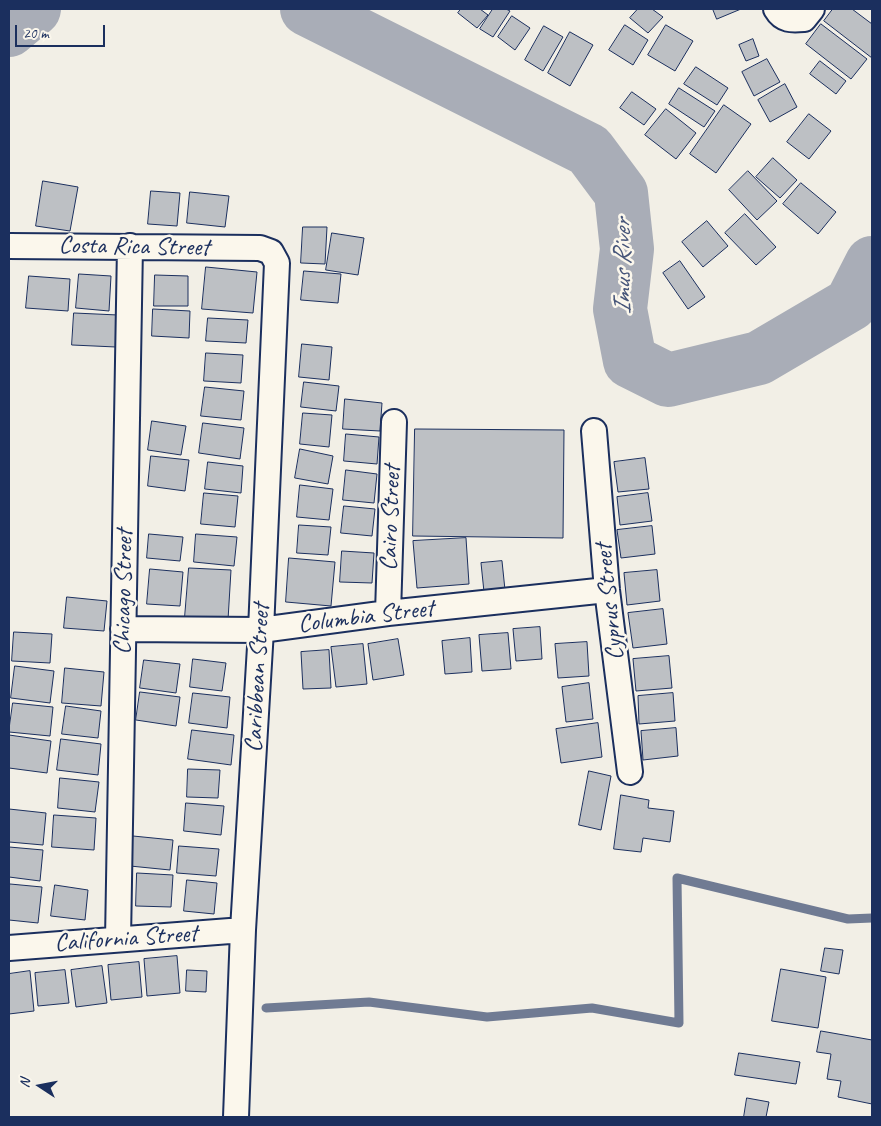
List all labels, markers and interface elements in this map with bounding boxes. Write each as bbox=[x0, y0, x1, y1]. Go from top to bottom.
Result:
scale bar bbox=[18, 15, 108, 47]
text: 20 m bbox=[23, 24, 49, 43]
water label: Imus River bbox=[607, 219, 639, 315]
street label: Costa Rica Street bbox=[58, 231, 210, 263]
street label: Cairo Street bbox=[374, 465, 408, 571]
street label: Chicago Street bbox=[108, 529, 140, 655]
street label: Cyprus Street bbox=[589, 542, 631, 662]
street label: Columbia Street bbox=[296, 594, 436, 640]
street label: Caribbean Street bbox=[239, 603, 277, 753]
street label: California Street bbox=[54, 919, 198, 959]
north arrow bbox=[15, 1061, 65, 1111]
text: N bbox=[16, 1077, 34, 1089]

